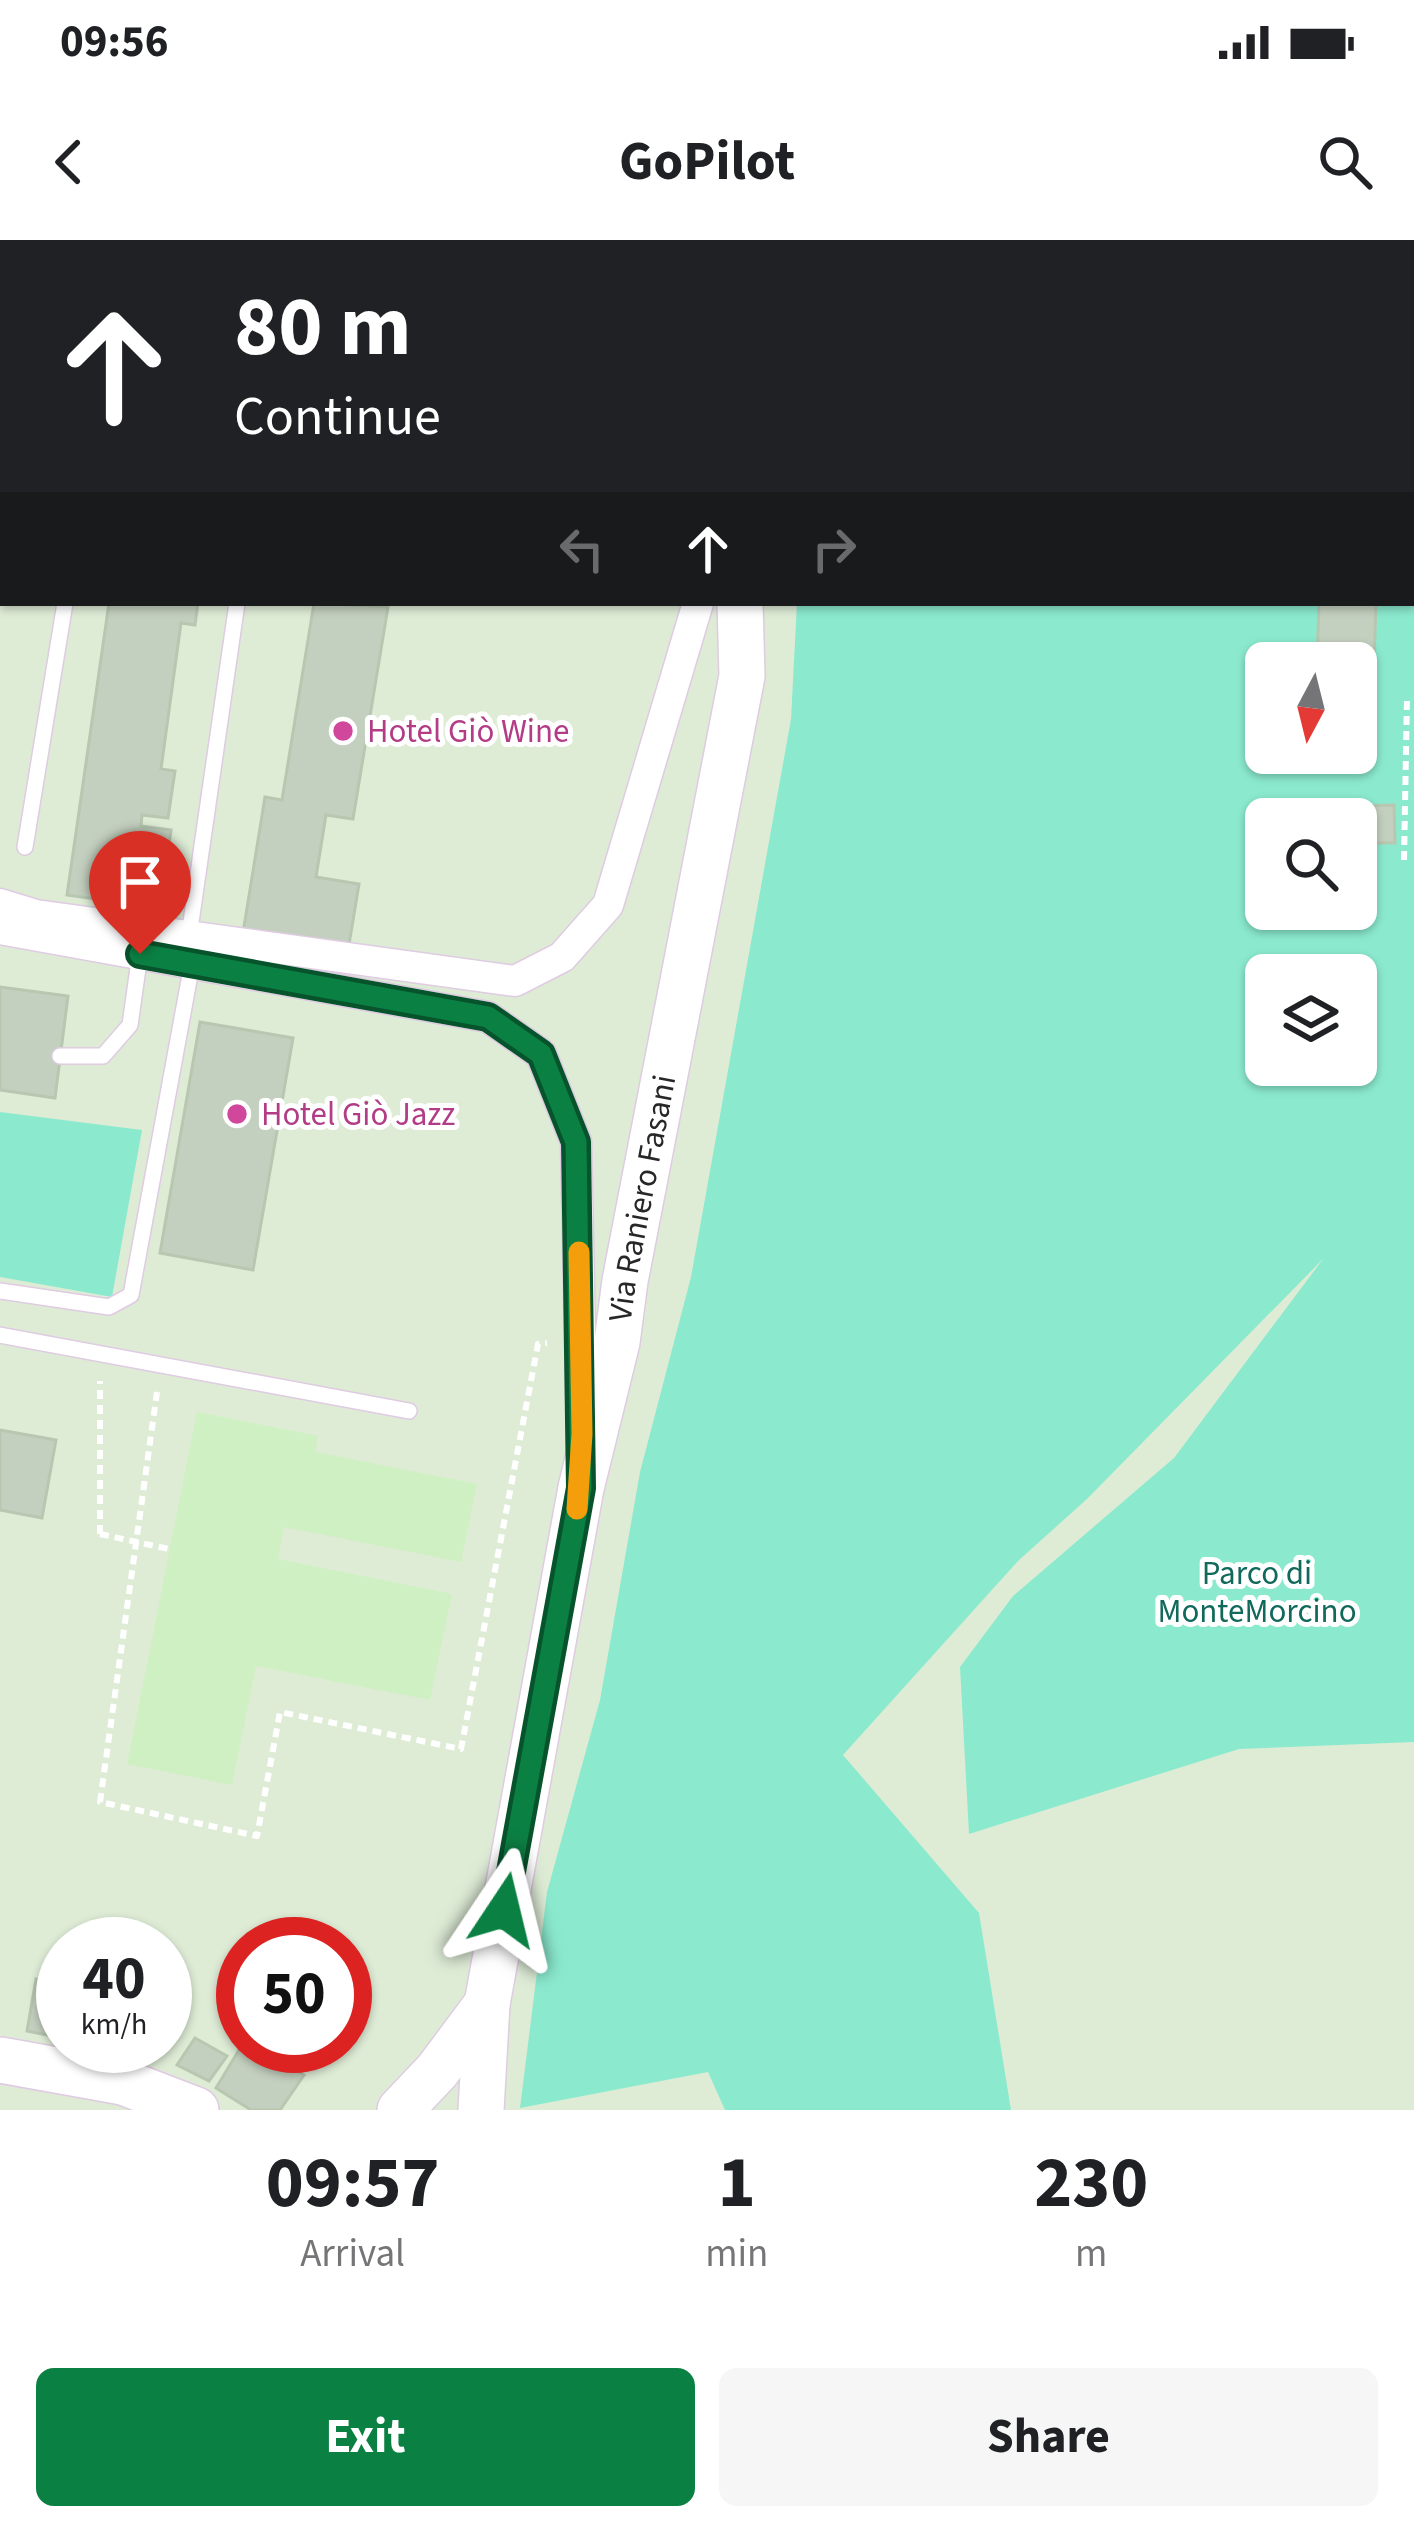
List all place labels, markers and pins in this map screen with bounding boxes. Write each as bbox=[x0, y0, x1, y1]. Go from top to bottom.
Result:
place label: Hotel Giò Wine bbox=[367, 708, 569, 755]
marker: Hotel Giò Wine bbox=[330, 718, 356, 744]
pin bbox=[89, 831, 191, 954]
place label: Hotel Giò Jazz bbox=[261, 1091, 455, 1138]
marker: Hotel Giò Jazz bbox=[224, 1101, 250, 1127]

